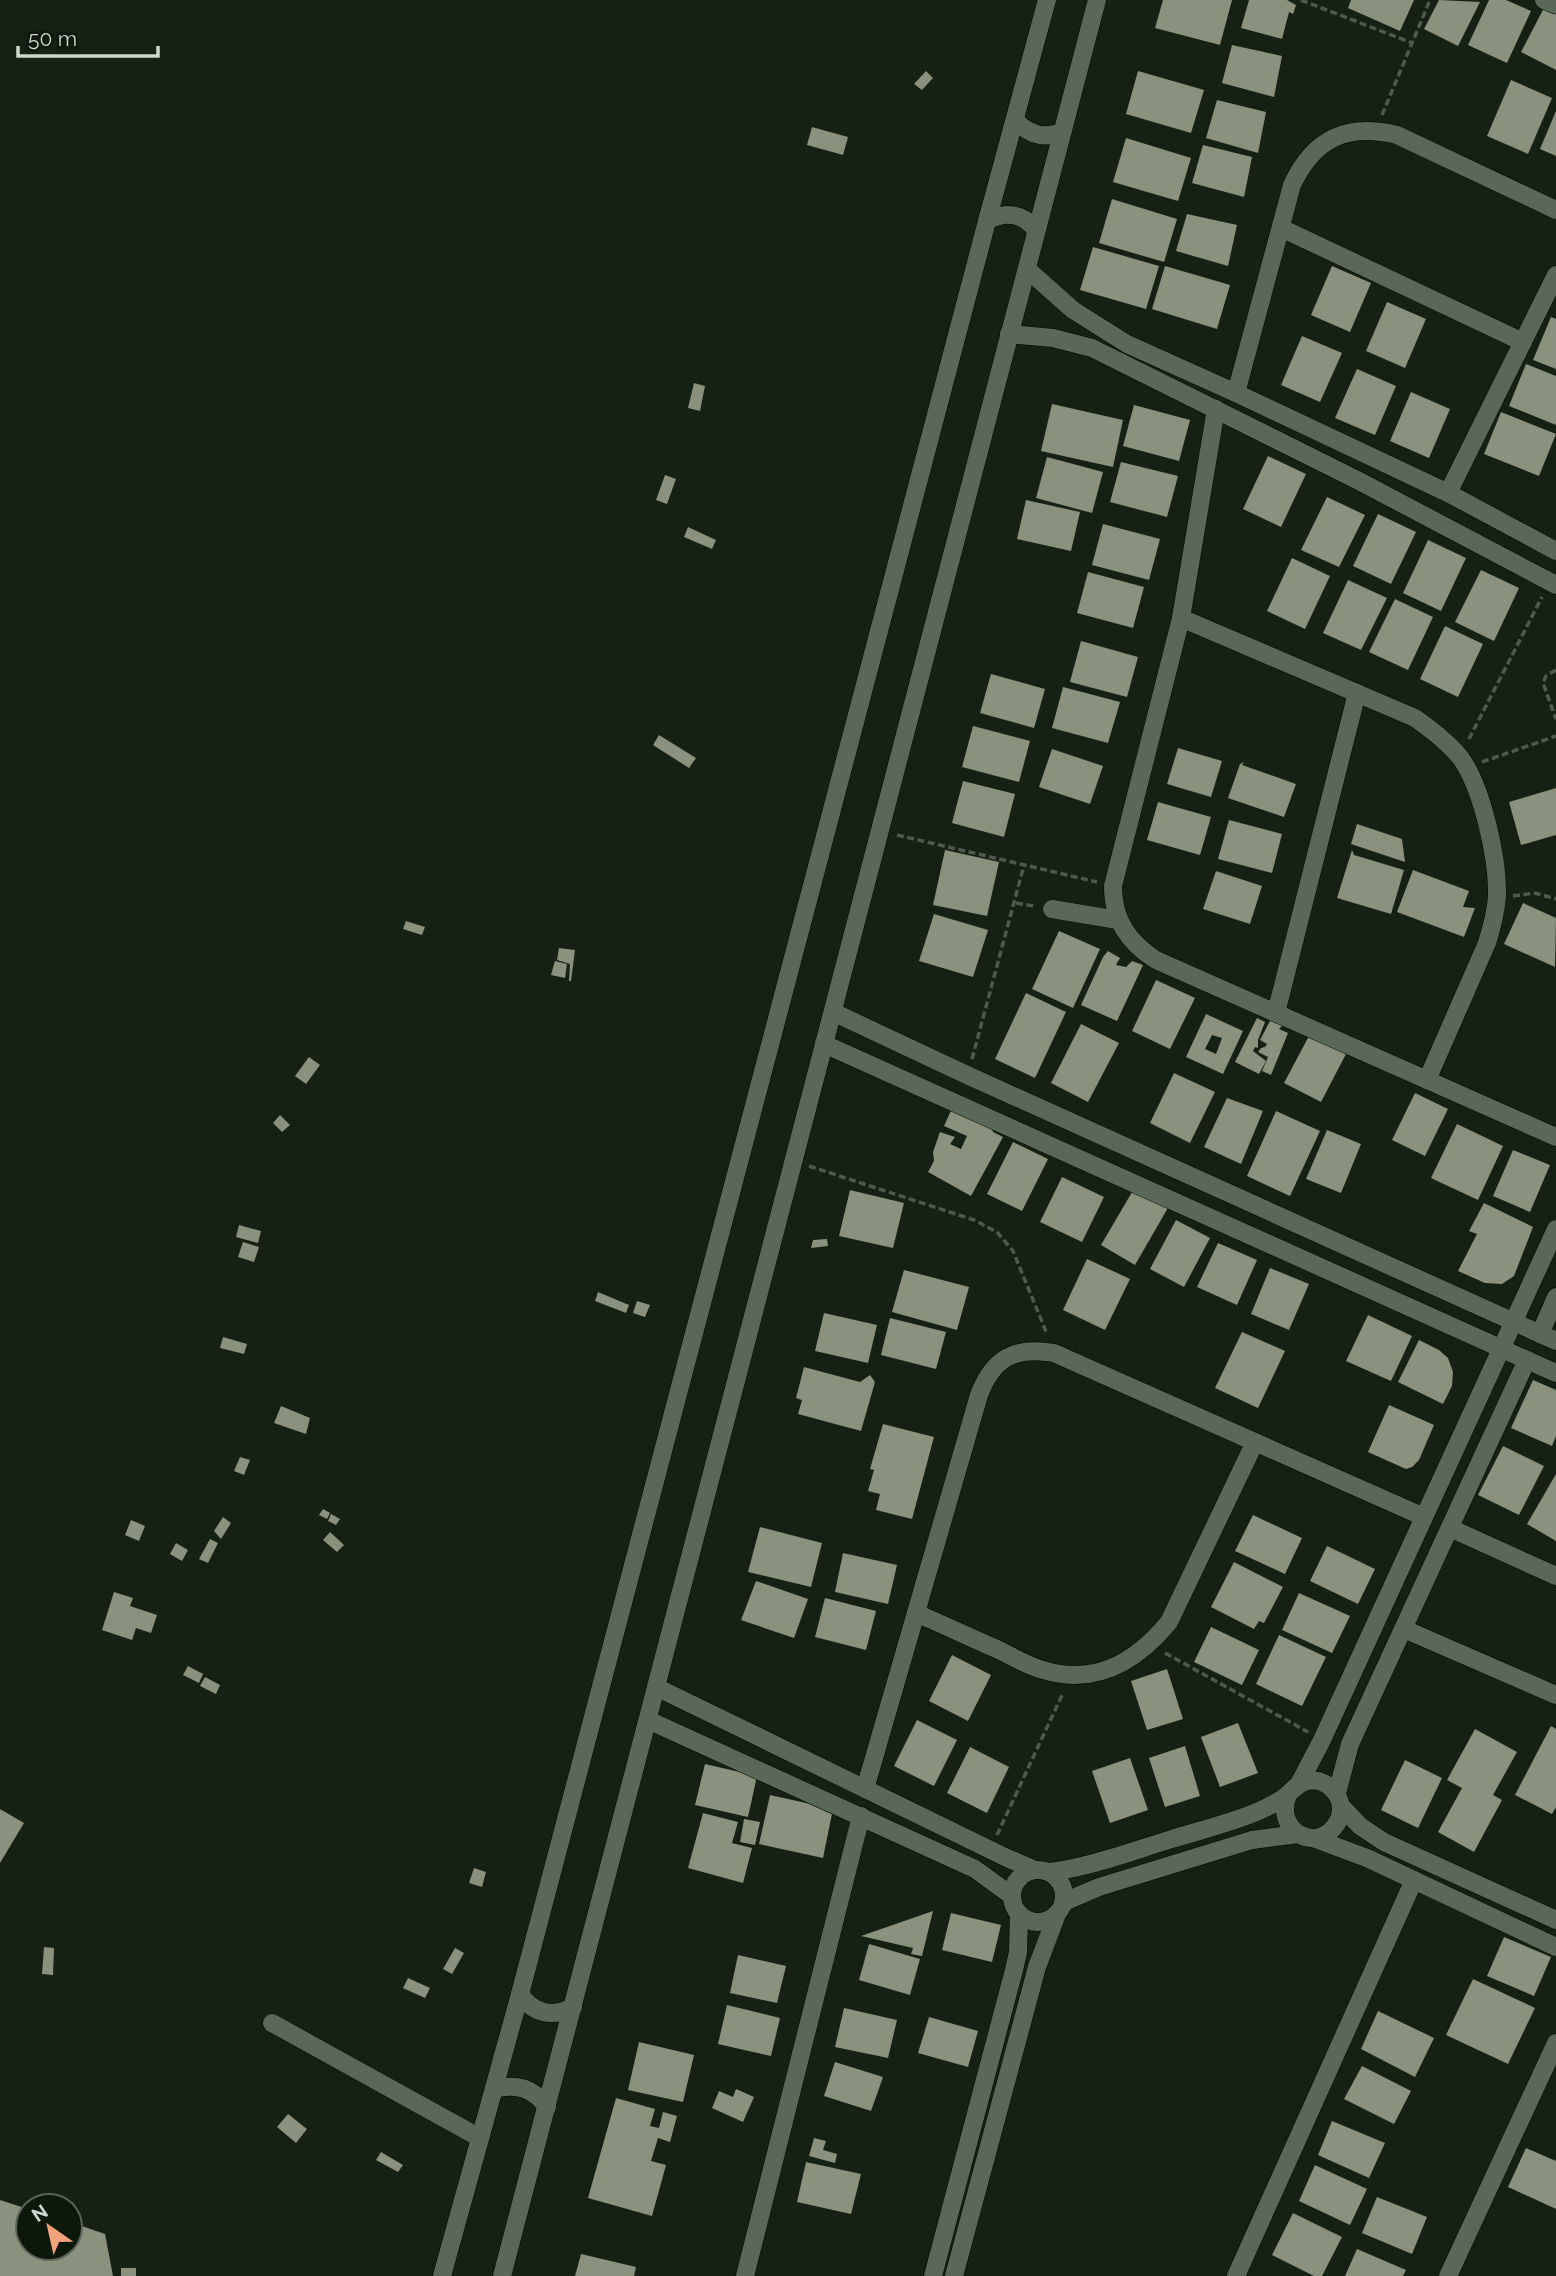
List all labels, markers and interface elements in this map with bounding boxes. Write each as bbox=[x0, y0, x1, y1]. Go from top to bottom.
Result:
scale bar bbox=[18, 14, 158, 58]
text: 50 m bbox=[28, 26, 77, 51]
north arrow bbox=[14, 2192, 84, 2262]
text: N bbox=[27, 2200, 52, 2226]

